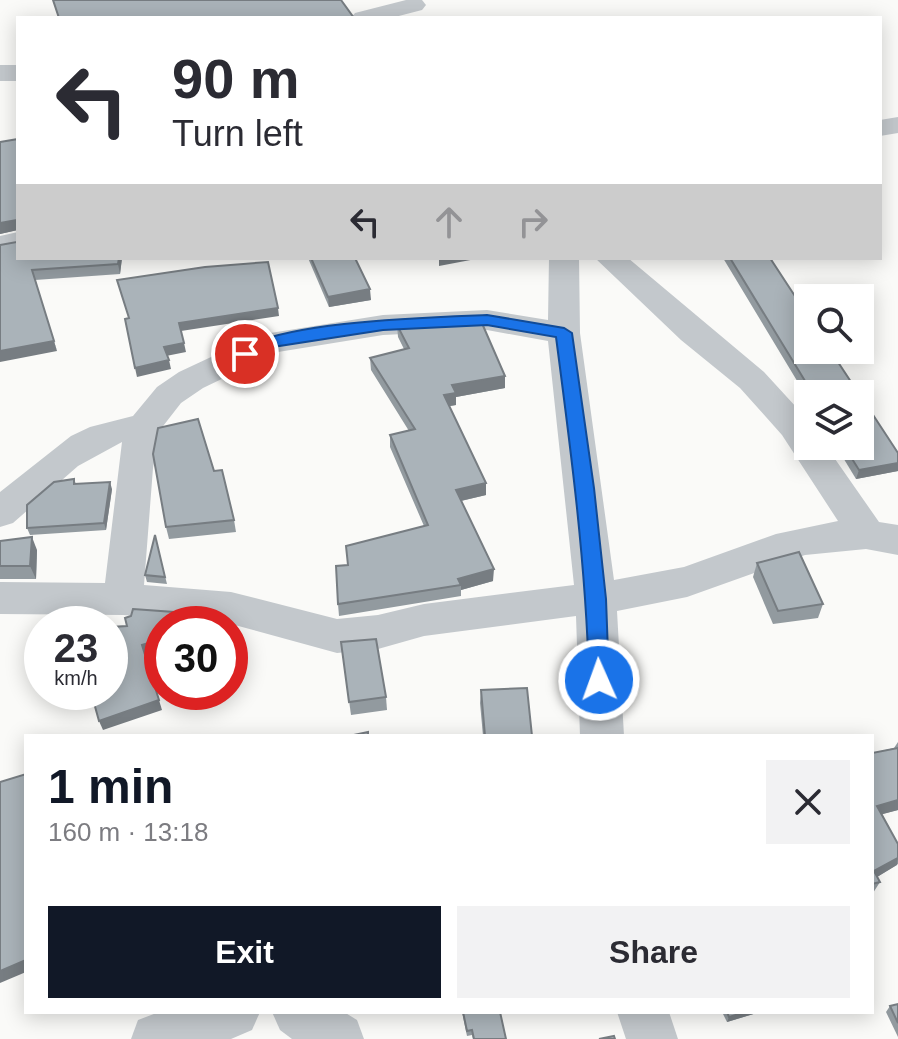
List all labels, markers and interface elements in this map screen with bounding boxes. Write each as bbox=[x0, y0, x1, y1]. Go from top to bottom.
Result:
text: 90 m bbox=[172, 47, 300, 110]
icon: left bbox=[40, 48, 144, 152]
text: Turn left bbox=[172, 113, 303, 154]
icon: left bbox=[343, 200, 387, 244]
icon: ahead bbox=[427, 200, 471, 244]
icon: right bbox=[511, 200, 555, 244]
map controls bbox=[794, 284, 874, 460]
button: search bbox=[794, 284, 874, 364]
pin bbox=[211, 320, 279, 388]
icon: arrive bbox=[223, 332, 267, 376]
button: layers bbox=[794, 380, 874, 460]
speed limit sign: 30 bbox=[144, 606, 248, 710]
text: 23 bbox=[54, 626, 98, 670]
position arrow bbox=[557, 638, 641, 722]
text: km/h bbox=[54, 667, 98, 689]
text: 1 min bbox=[48, 760, 173, 813]
button: close bbox=[766, 760, 850, 844]
text: 160 m · 13:18 bbox=[48, 817, 208, 847]
button: Exit bbox=[48, 906, 441, 998]
button: Share bbox=[457, 906, 850, 998]

